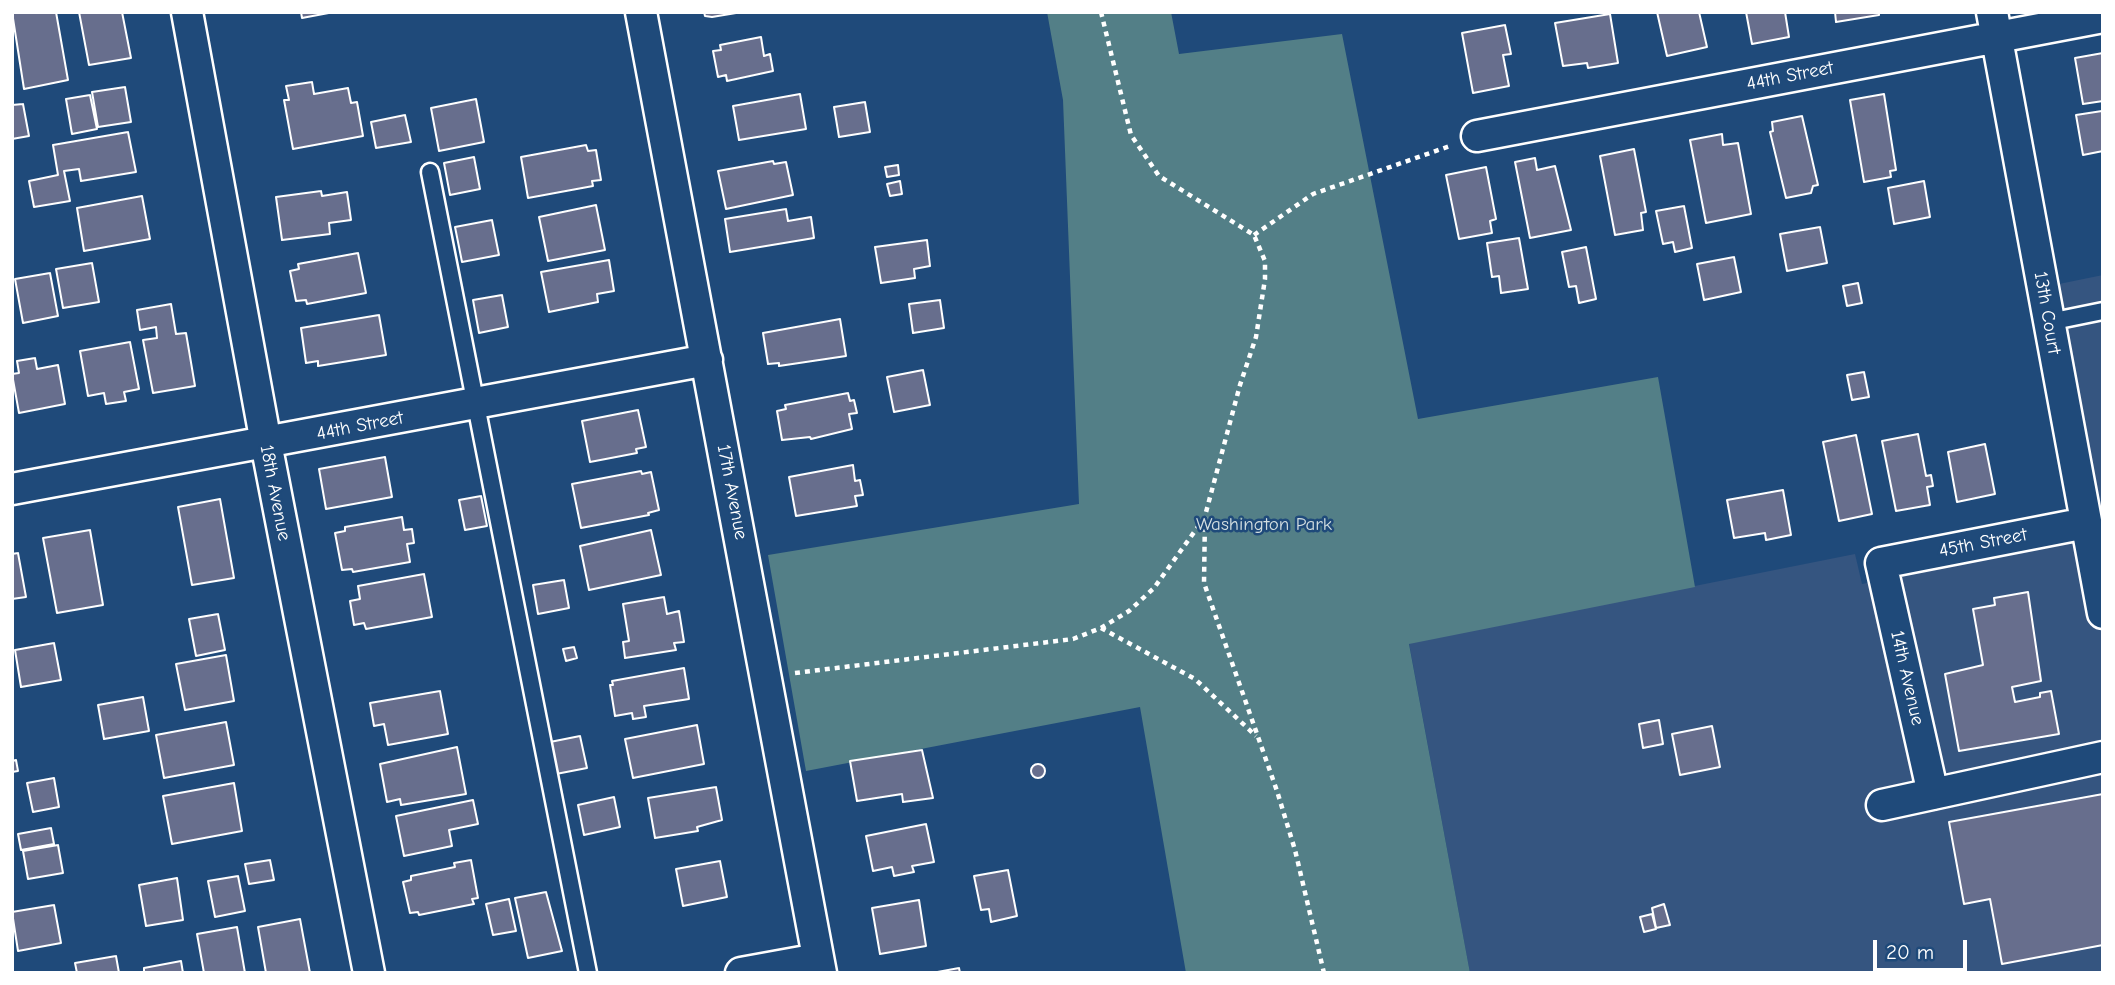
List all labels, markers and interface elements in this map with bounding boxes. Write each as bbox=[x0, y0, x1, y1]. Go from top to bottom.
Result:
street label: 44th Street bbox=[1745, 56, 1835, 96]
street label: 13th Court bbox=[2029, 270, 2065, 356]
street label: 44th Street bbox=[315, 406, 405, 446]
street label: 18th Avenue bbox=[255, 443, 295, 543]
street label: 17th Avenue bbox=[712, 443, 752, 541]
park label: Washington Park bbox=[1196, 514, 1332, 536]
street label: 45th Street bbox=[1937, 523, 2029, 563]
street label: 14th Avenue bbox=[1885, 628, 1929, 728]
scale bar bbox=[1877, 926, 1972, 970]
text: 20 m bbox=[1886, 940, 1934, 964]

